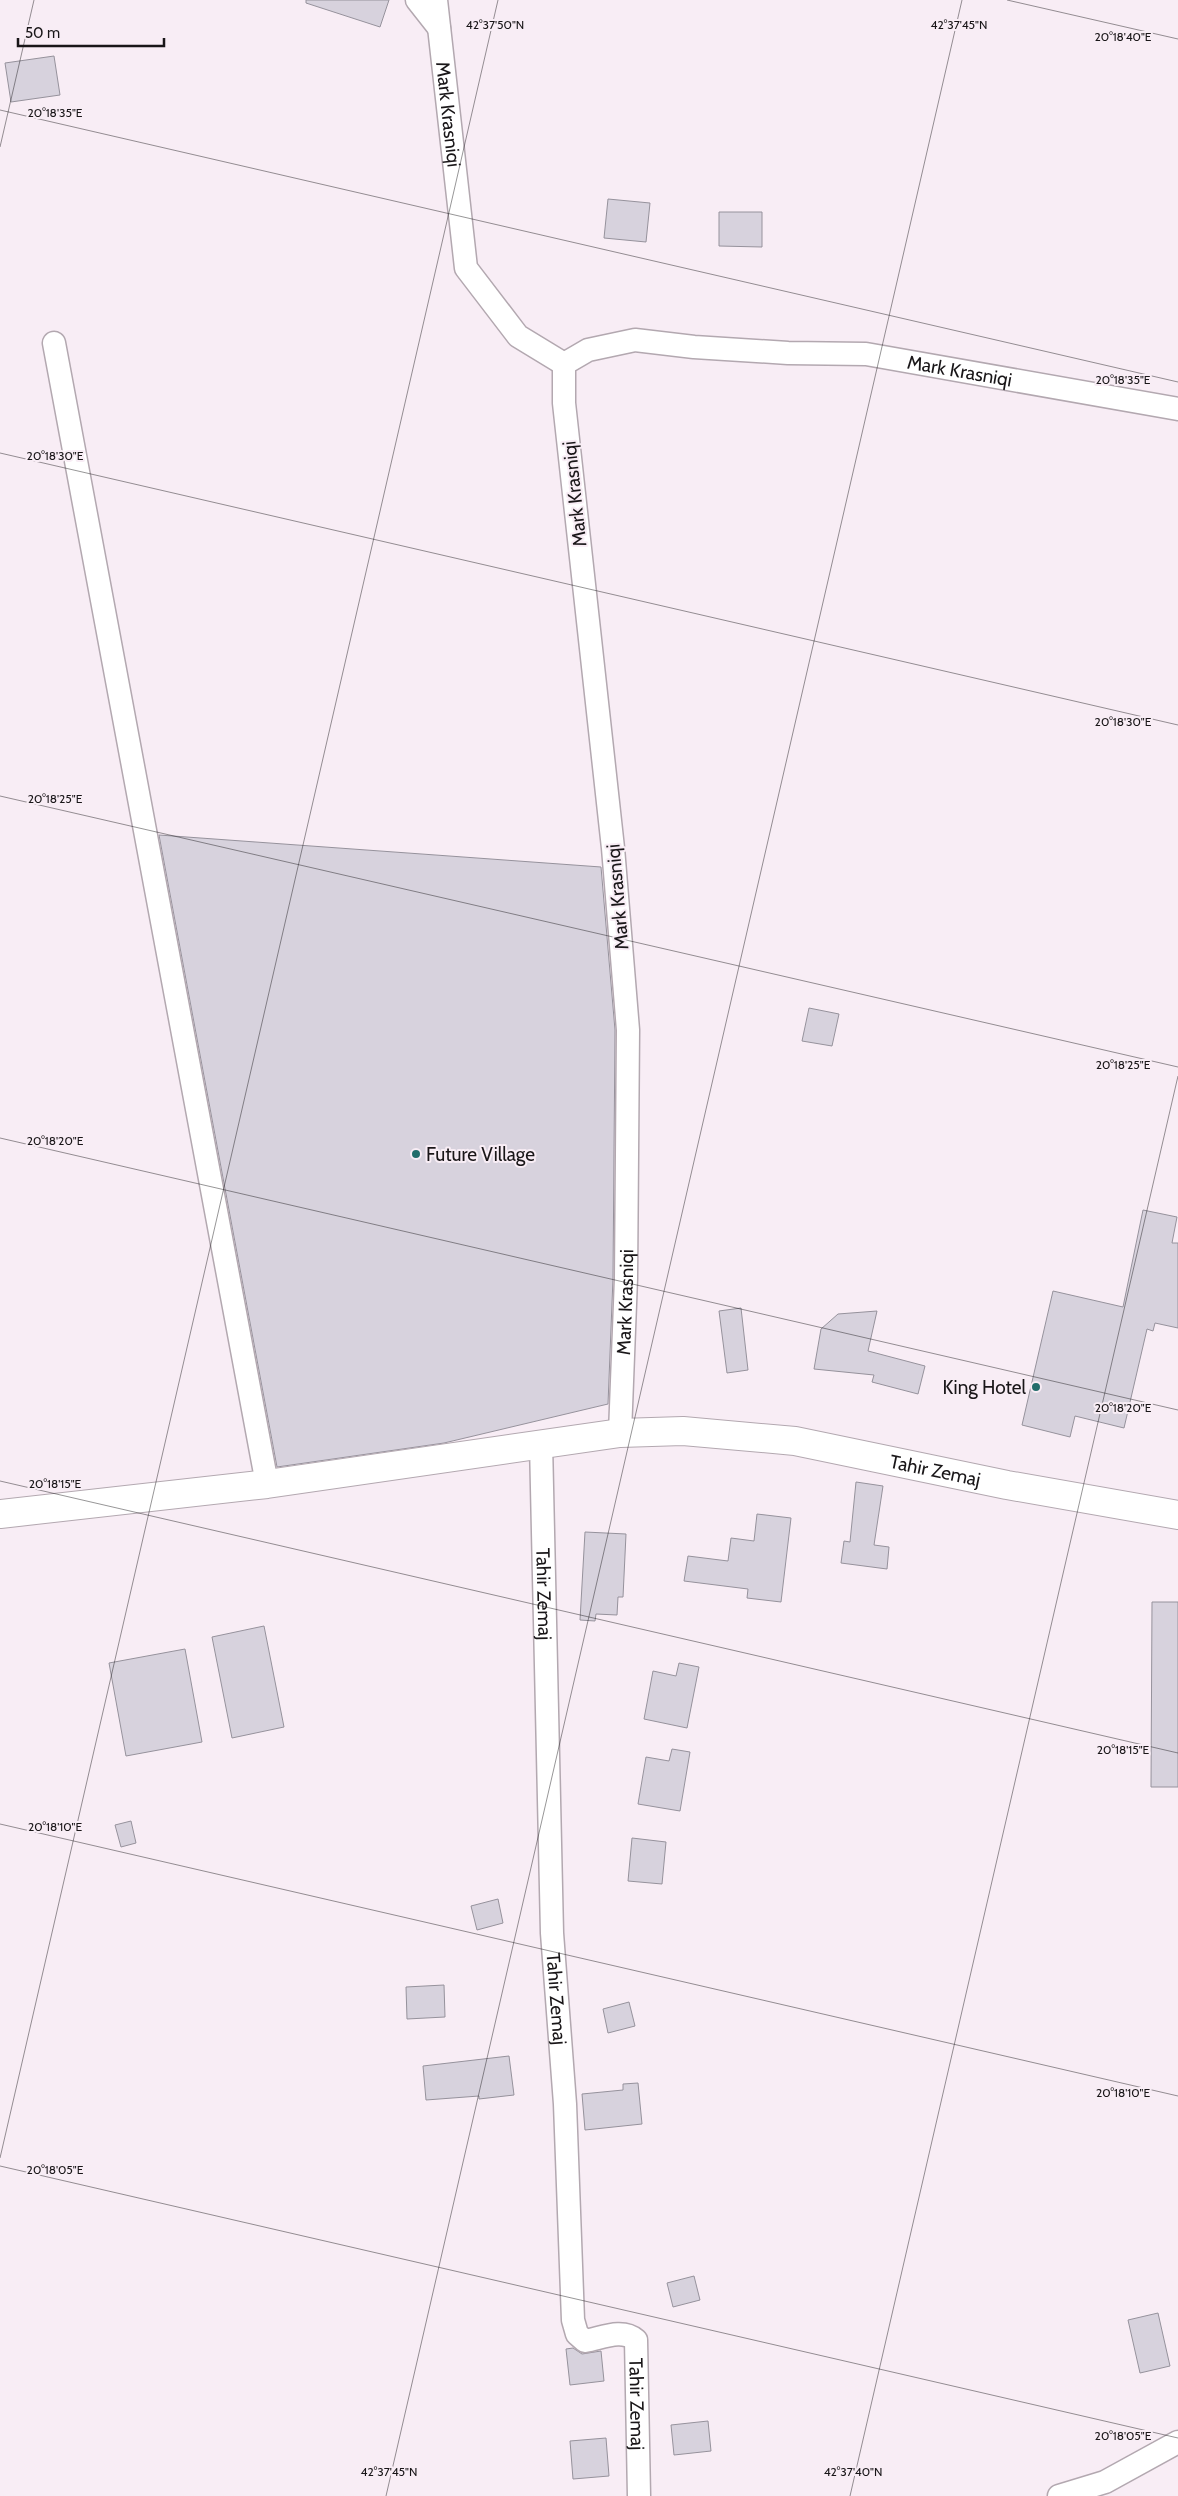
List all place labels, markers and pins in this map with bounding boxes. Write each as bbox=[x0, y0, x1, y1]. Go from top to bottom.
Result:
place label: Future Village bbox=[426, 1143, 535, 1166]
marker: Future Village bbox=[410, 1148, 422, 1160]
place label: King Hotel bbox=[942, 1376, 1027, 1399]
marker: King Hotel bbox=[1030, 1381, 1042, 1393]

